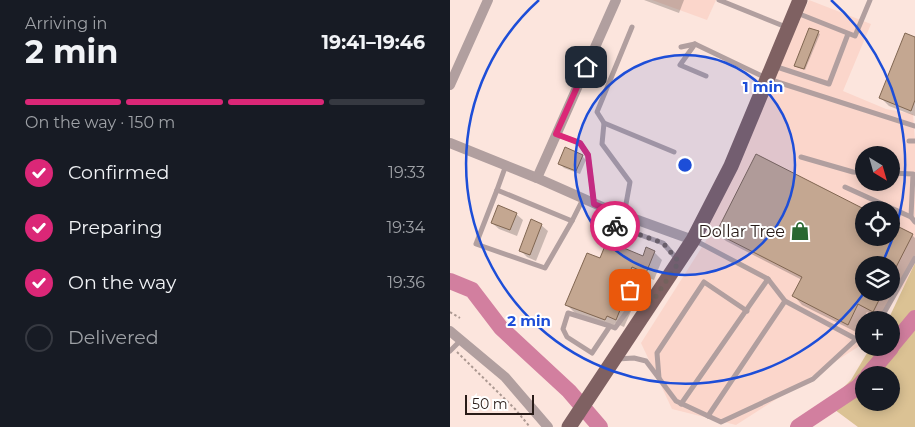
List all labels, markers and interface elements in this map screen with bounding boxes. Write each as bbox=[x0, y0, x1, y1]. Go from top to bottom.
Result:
text: Arriving in bbox=[25, 14, 107, 33]
text: 19:41–19:46 bbox=[322, 31, 425, 54]
text: 2 min bbox=[25, 32, 118, 71]
pin bbox=[565, 46, 607, 88]
icon: home bbox=[572, 53, 600, 81]
text: 1 min bbox=[743, 77, 783, 96]
text: On the way · 150 m bbox=[25, 113, 175, 132]
north arrow bbox=[855, 146, 900, 191]
map controls bbox=[855, 146, 900, 411]
centre of rings bbox=[676, 156, 694, 174]
icon: check bbox=[25, 159, 53, 187]
text: Confirmed bbox=[68, 161, 169, 184]
text: 19:33 bbox=[388, 163, 425, 182]
courier bbox=[590, 201, 640, 251]
button: locate bbox=[855, 201, 900, 246]
icon: bike bbox=[601, 212, 629, 240]
icon: check bbox=[25, 214, 53, 242]
text: Preparing bbox=[68, 216, 163, 239]
text: 19:34 bbox=[386, 218, 425, 237]
shop icon: Dollar Tree bbox=[789, 220, 811, 242]
place label: Dollar Tree bbox=[699, 222, 785, 241]
button: layers bbox=[855, 256, 900, 301]
icon: check bbox=[25, 269, 53, 297]
pin bbox=[609, 269, 651, 311]
text: On the way bbox=[68, 271, 176, 294]
text: 19:36 bbox=[387, 273, 425, 292]
icon: bag bbox=[616, 276, 644, 304]
text: 2 min bbox=[507, 311, 551, 330]
button: + bbox=[855, 311, 900, 356]
text: Delivered bbox=[68, 326, 159, 349]
button: − bbox=[855, 366, 900, 411]
scale bar bbox=[465, 392, 534, 415]
text: 50 m bbox=[472, 395, 508, 413]

